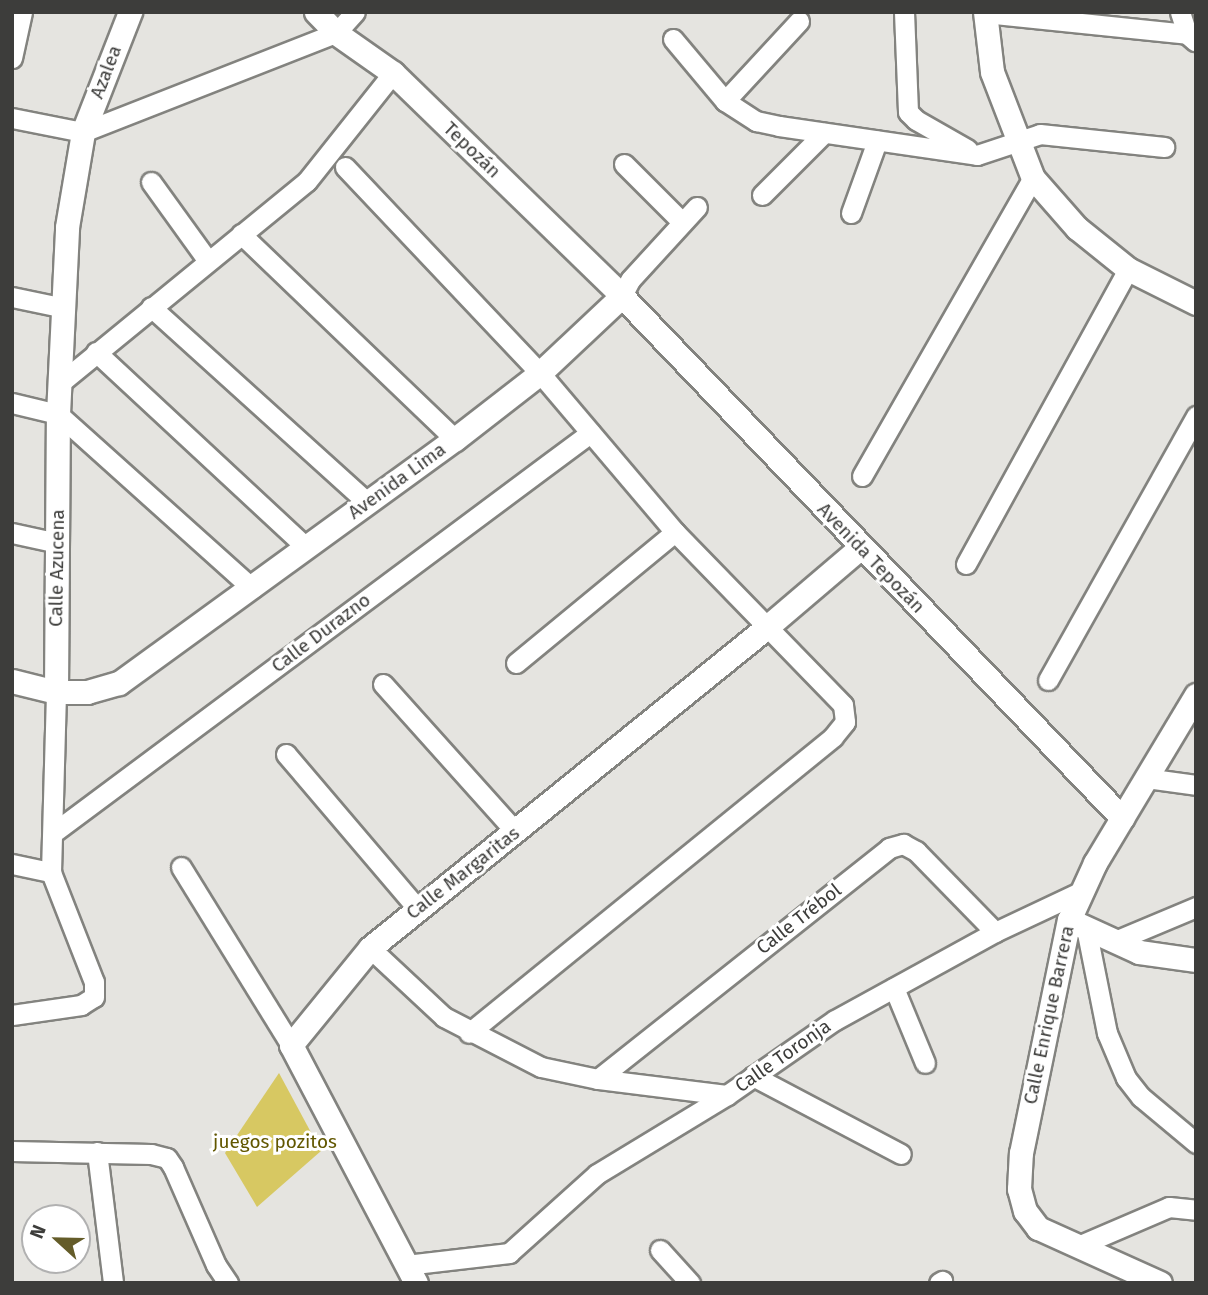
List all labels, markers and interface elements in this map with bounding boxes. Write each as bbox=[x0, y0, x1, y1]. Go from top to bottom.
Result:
street label: Azalea bbox=[85, 42, 127, 102]
street label: Tepozán bbox=[439, 117, 505, 183]
street label: Avenida Lima bbox=[344, 438, 450, 524]
street label: Avenida Tepozán bbox=[813, 498, 929, 618]
street label: Calle Azucena bbox=[45, 509, 69, 627]
street label: Calle Durazno bbox=[267, 588, 375, 678]
street label: Calle Margaritas bbox=[402, 822, 524, 924]
street label: Calle Trébol bbox=[752, 879, 846, 959]
street label: Calle Enrique Barrera bbox=[1019, 924, 1079, 1106]
street label: Calle Toronja bbox=[731, 1015, 835, 1097]
park label: juegos pozitos bbox=[213, 1131, 337, 1153]
north arrow bbox=[21, 1204, 91, 1274]
text: N bbox=[25, 1222, 51, 1242]

